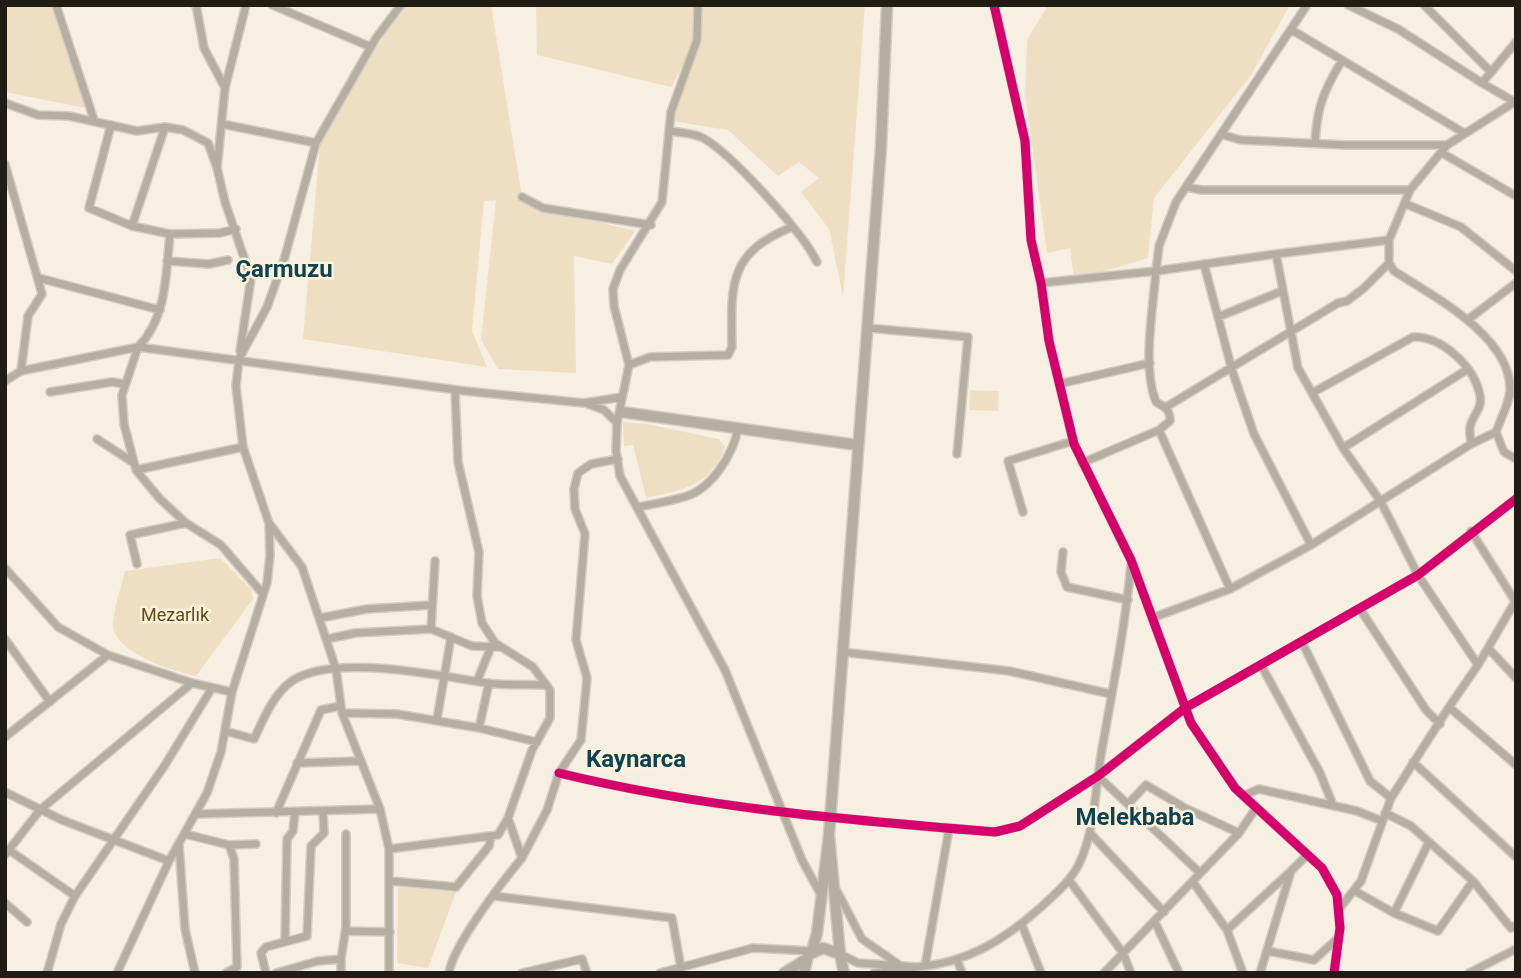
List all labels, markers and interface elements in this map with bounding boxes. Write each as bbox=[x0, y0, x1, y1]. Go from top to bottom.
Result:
district label: Çarmuzu bbox=[235, 257, 333, 285]
park label: Mezarlık bbox=[141, 605, 209, 627]
district label: Kaynarca bbox=[586, 747, 686, 775]
district label: Melekbaba bbox=[1076, 805, 1194, 833]

